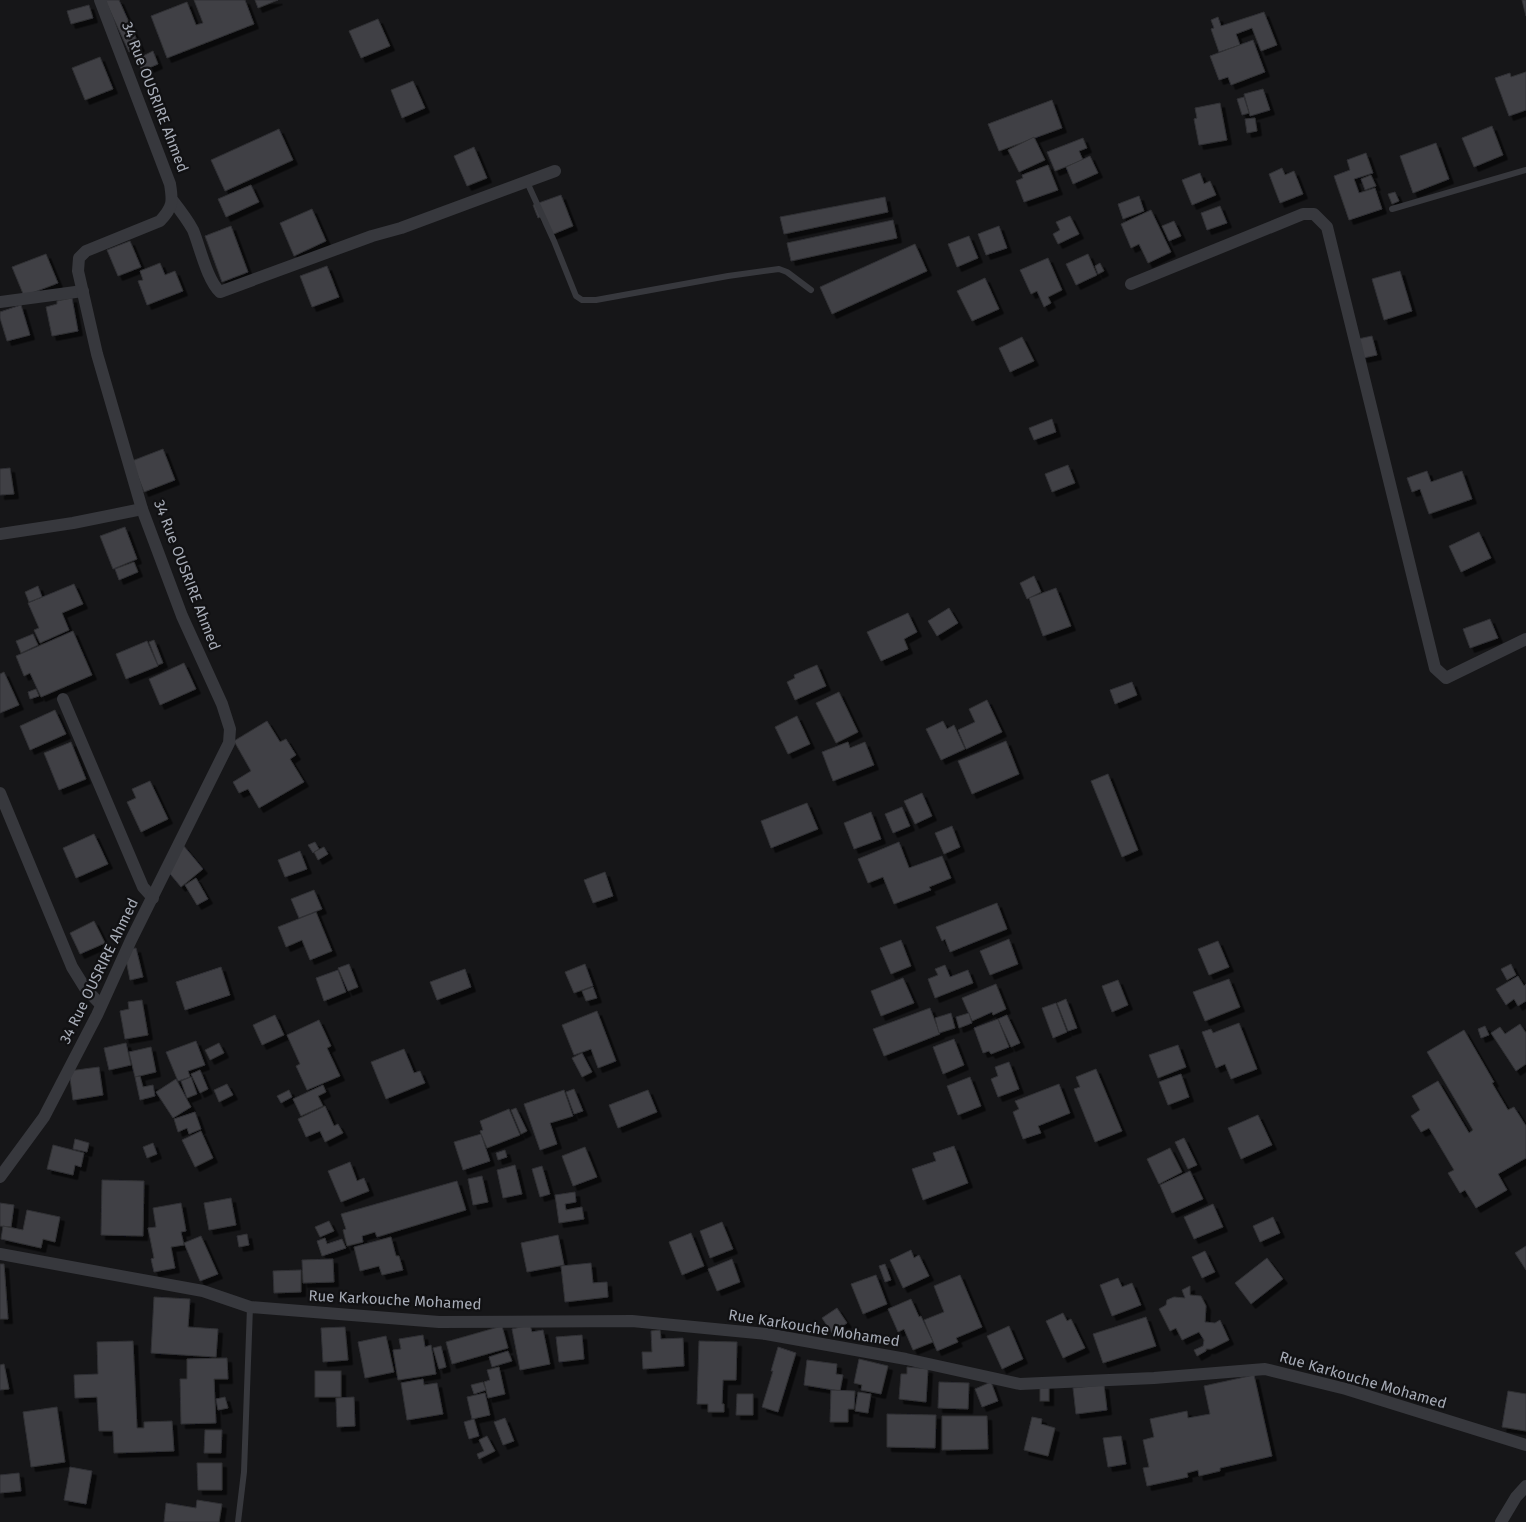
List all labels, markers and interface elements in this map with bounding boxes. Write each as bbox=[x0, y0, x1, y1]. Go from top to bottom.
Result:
street label: 34 Rue OUSRIRE Ahmed bbox=[118, 19, 192, 175]
street label: 34 Rue OUSRIRE Ahmed bbox=[150, 497, 224, 653]
street label: 34 Rue OUSRIRE Ahmed bbox=[56, 895, 142, 1047]
street label: Rue Karkouche Mohamed bbox=[308, 1286, 482, 1314]
street label: Rue Karkouche Mohamed bbox=[727, 1306, 901, 1350]
street label: Rue Karkouche Mohamed bbox=[1277, 1347, 1449, 1413]

